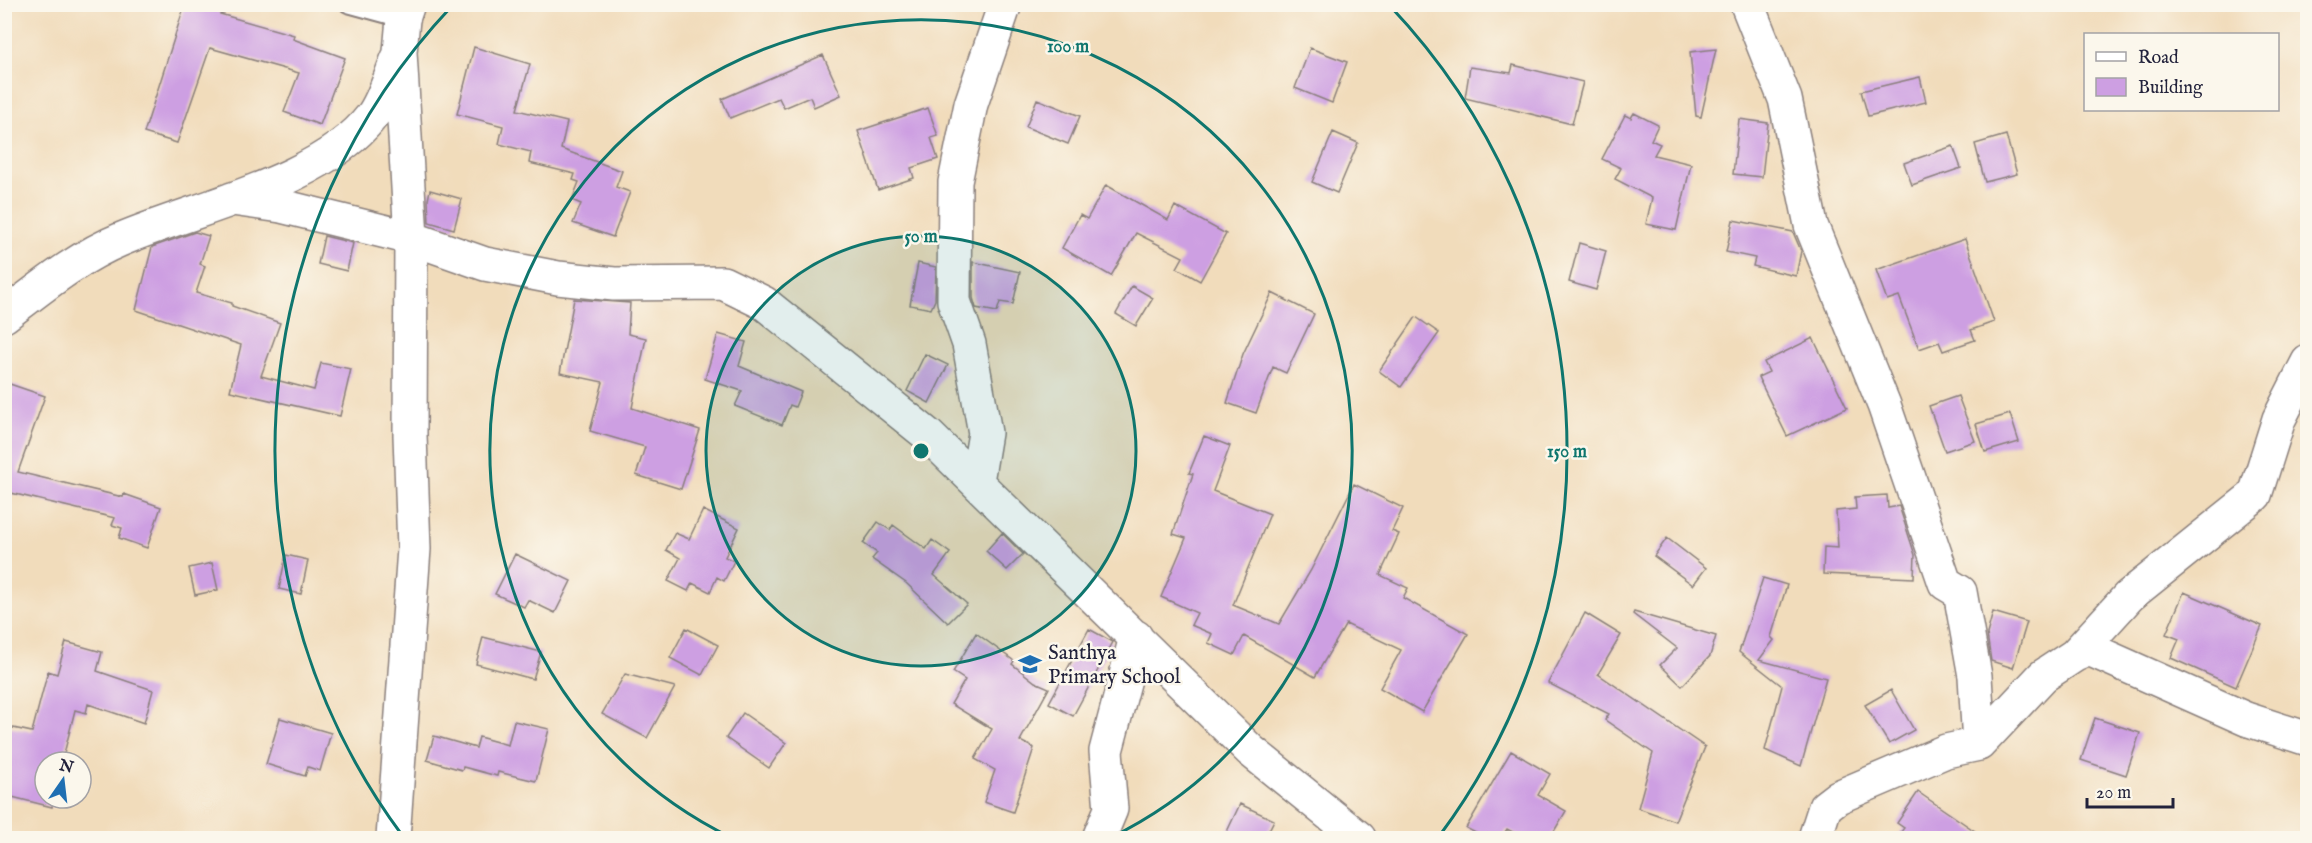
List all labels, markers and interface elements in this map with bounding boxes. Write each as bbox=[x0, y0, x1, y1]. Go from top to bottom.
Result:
legend bbox=[2084, 33, 2279, 111]
text: 100 m bbox=[1047, 36, 1089, 59]
text: Road bbox=[2138, 47, 2179, 70]
text: Building bbox=[2138, 77, 2203, 100]
text: 50 m bbox=[904, 226, 938, 249]
centre of rings bbox=[911, 441, 931, 461]
text: 150 m bbox=[1547, 441, 1587, 464]
place label: Santhya Primary School bbox=[1048, 640, 1181, 691]
school or university icon: Santhya Primary School bbox=[1017, 651, 1043, 677]
north arrow bbox=[33, 750, 93, 810]
text: N bbox=[56, 756, 75, 779]
scale bar bbox=[2087, 771, 2172, 809]
text: 20 m bbox=[2096, 782, 2131, 805]

